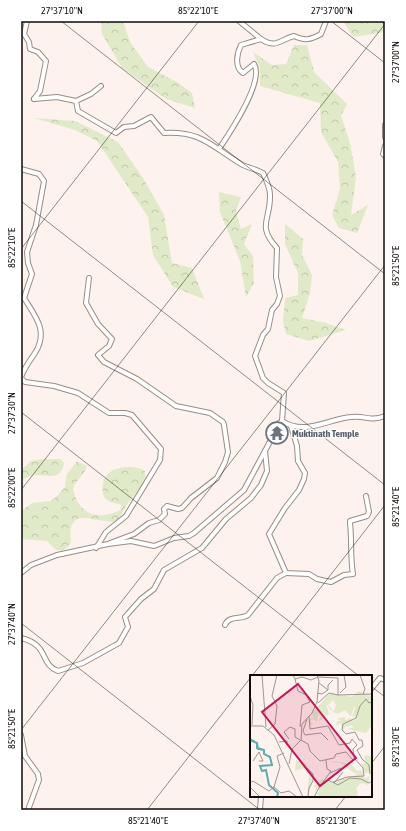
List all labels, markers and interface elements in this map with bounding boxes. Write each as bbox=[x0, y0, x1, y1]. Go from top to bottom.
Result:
text: 27°37'10"N bbox=[41, 5, 83, 16]
text: 85°22'10"E bbox=[178, 5, 219, 16]
text: 27°37'00"N bbox=[311, 5, 353, 16]
text: 27°37'00"N bbox=[390, 41, 401, 83]
text: 85°22'10"E bbox=[6, 227, 17, 268]
text: 85°21'50"E bbox=[390, 245, 401, 286]
text: 27°37'30"N bbox=[6, 392, 17, 434]
temple icon: Muktinath Temple bbox=[264, 420, 290, 446]
place label: Muktinath Temple bbox=[292, 428, 360, 439]
text: 85°22'00"E bbox=[6, 467, 17, 508]
text: 85°21'40"E bbox=[390, 486, 401, 527]
text: 27°37'40"N bbox=[6, 603, 17, 645]
inset map bbox=[250, 675, 372, 797]
text: 85°21'50"E bbox=[6, 708, 17, 749]
text: 85°21'30"E bbox=[390, 726, 401, 767]
text: 85°21'40"E bbox=[128, 815, 169, 826]
text: 27°37'40"N bbox=[238, 815, 280, 826]
text: 85°21'30"E bbox=[316, 815, 357, 826]

